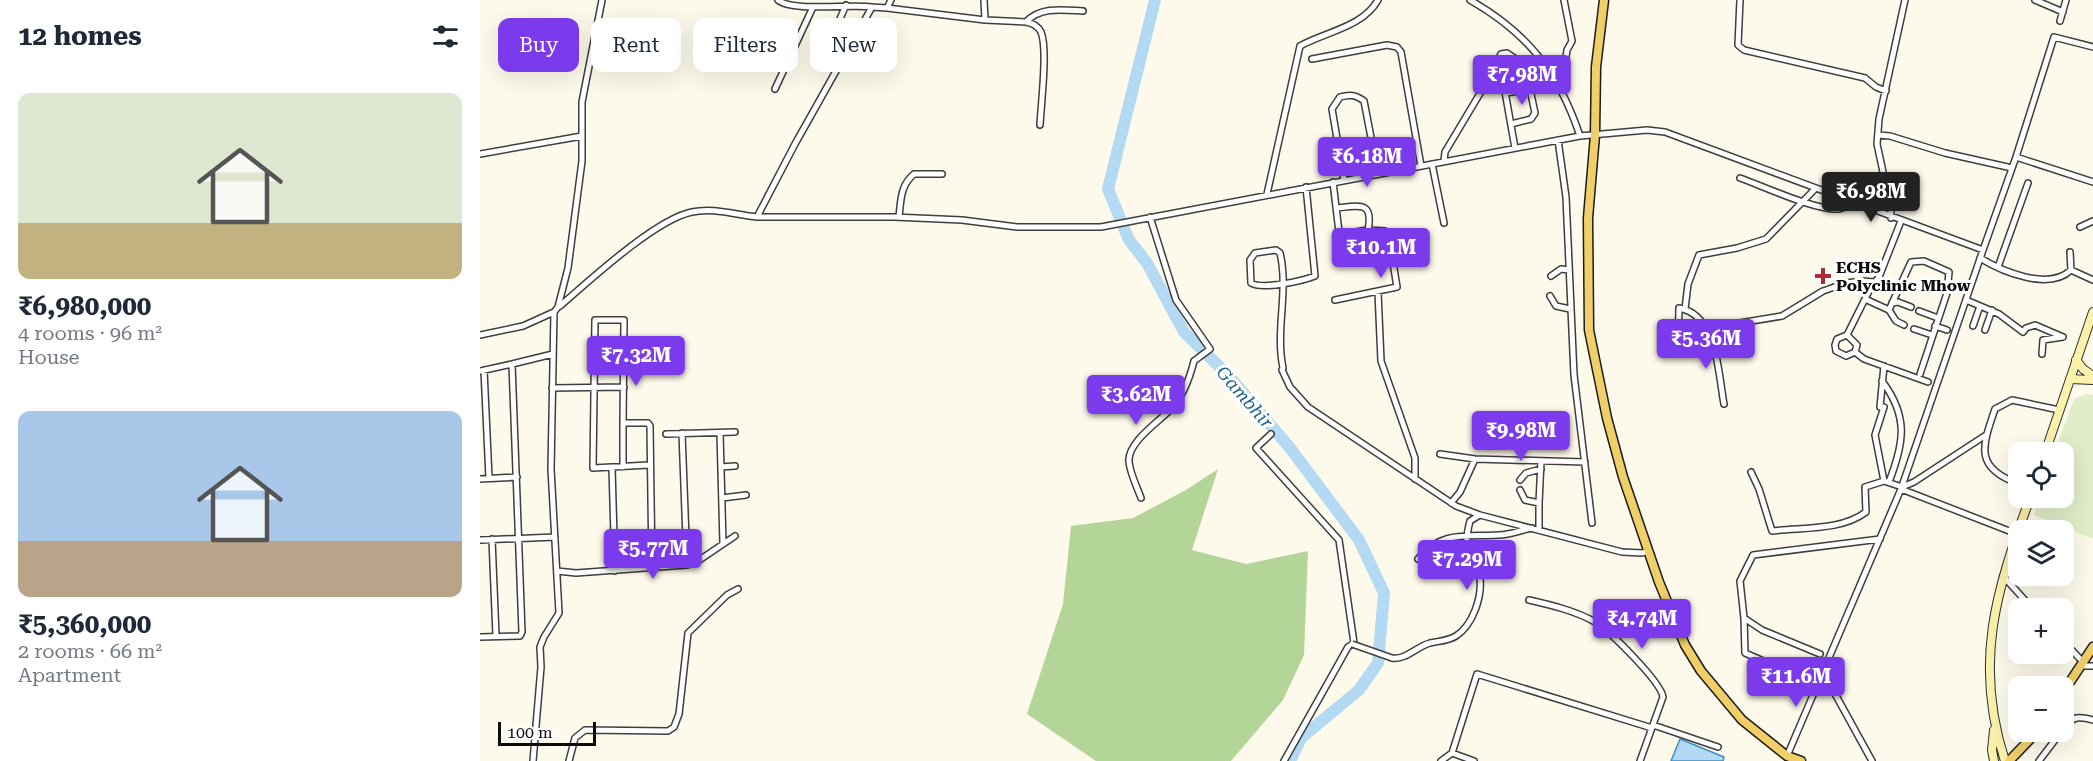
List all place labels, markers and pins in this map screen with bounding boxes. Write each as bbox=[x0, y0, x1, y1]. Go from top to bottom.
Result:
pin: ₹7.98M bbox=[1473, 55, 1571, 106]
pin: ₹6.18M bbox=[1318, 137, 1416, 188]
pin: ₹6.98M bbox=[1822, 172, 1920, 223]
pin: ₹10.1M bbox=[1332, 228, 1430, 279]
place label: ECHS Polyclinic Mhow bbox=[1836, 258, 1971, 295]
marker: ECHS Polyclinic Mhow bbox=[1814, 267, 1832, 285]
pin: ₹5.36M bbox=[1657, 319, 1755, 370]
pin: ₹7.32M bbox=[587, 336, 685, 387]
pin: ₹3.62M bbox=[1087, 375, 1185, 426]
pin: ₹9.98M bbox=[1472, 411, 1570, 462]
pin: ₹5.77M bbox=[604, 529, 702, 580]
pin: ₹7.29M bbox=[1418, 540, 1516, 591]
pin: ₹4.74M bbox=[1593, 599, 1691, 650]
pin: ₹11.6M bbox=[1747, 657, 1845, 708]

